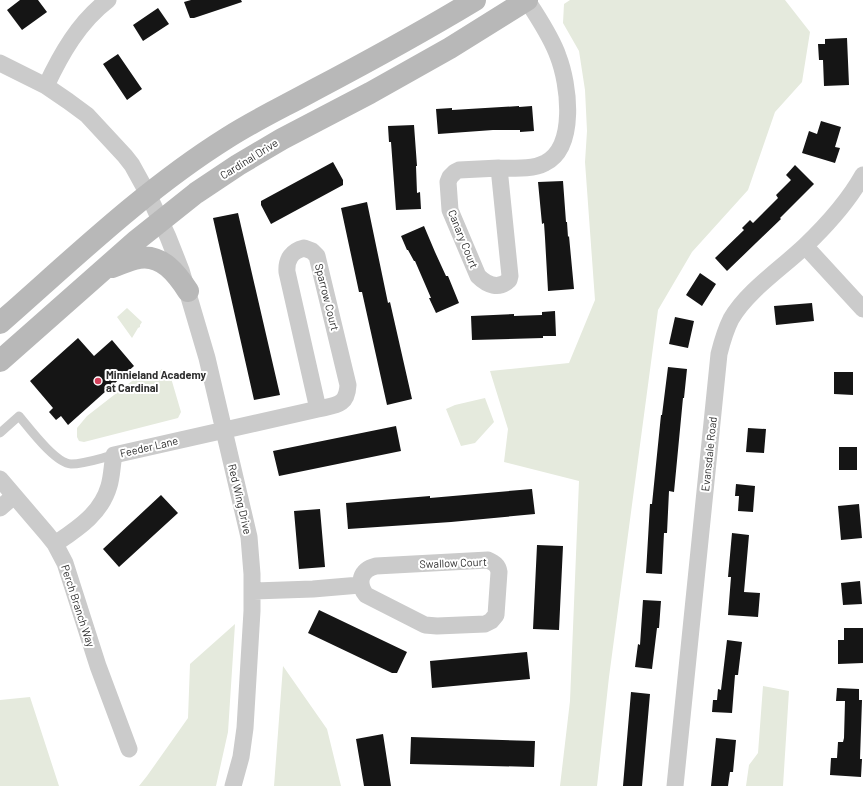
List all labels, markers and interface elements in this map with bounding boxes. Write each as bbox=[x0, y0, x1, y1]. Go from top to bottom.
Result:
street label: Cardinal Drive bbox=[217, 136, 280, 182]
street label: Canary Court bbox=[446, 208, 481, 270]
street label: Sparrow Court bbox=[313, 262, 342, 332]
place label: Minnieland Academy at Cardinal bbox=[106, 368, 207, 394]
marker: Minnieland Academy at Cardinal bbox=[93, 376, 103, 386]
street label: Evansdale Road bbox=[698, 416, 719, 492]
street label: Feeder Lane bbox=[119, 433, 179, 460]
street label: Red Wing Drive bbox=[226, 462, 255, 535]
street label: Swallow Court bbox=[419, 555, 487, 570]
street label: Perch Branch Way bbox=[59, 563, 98, 649]

